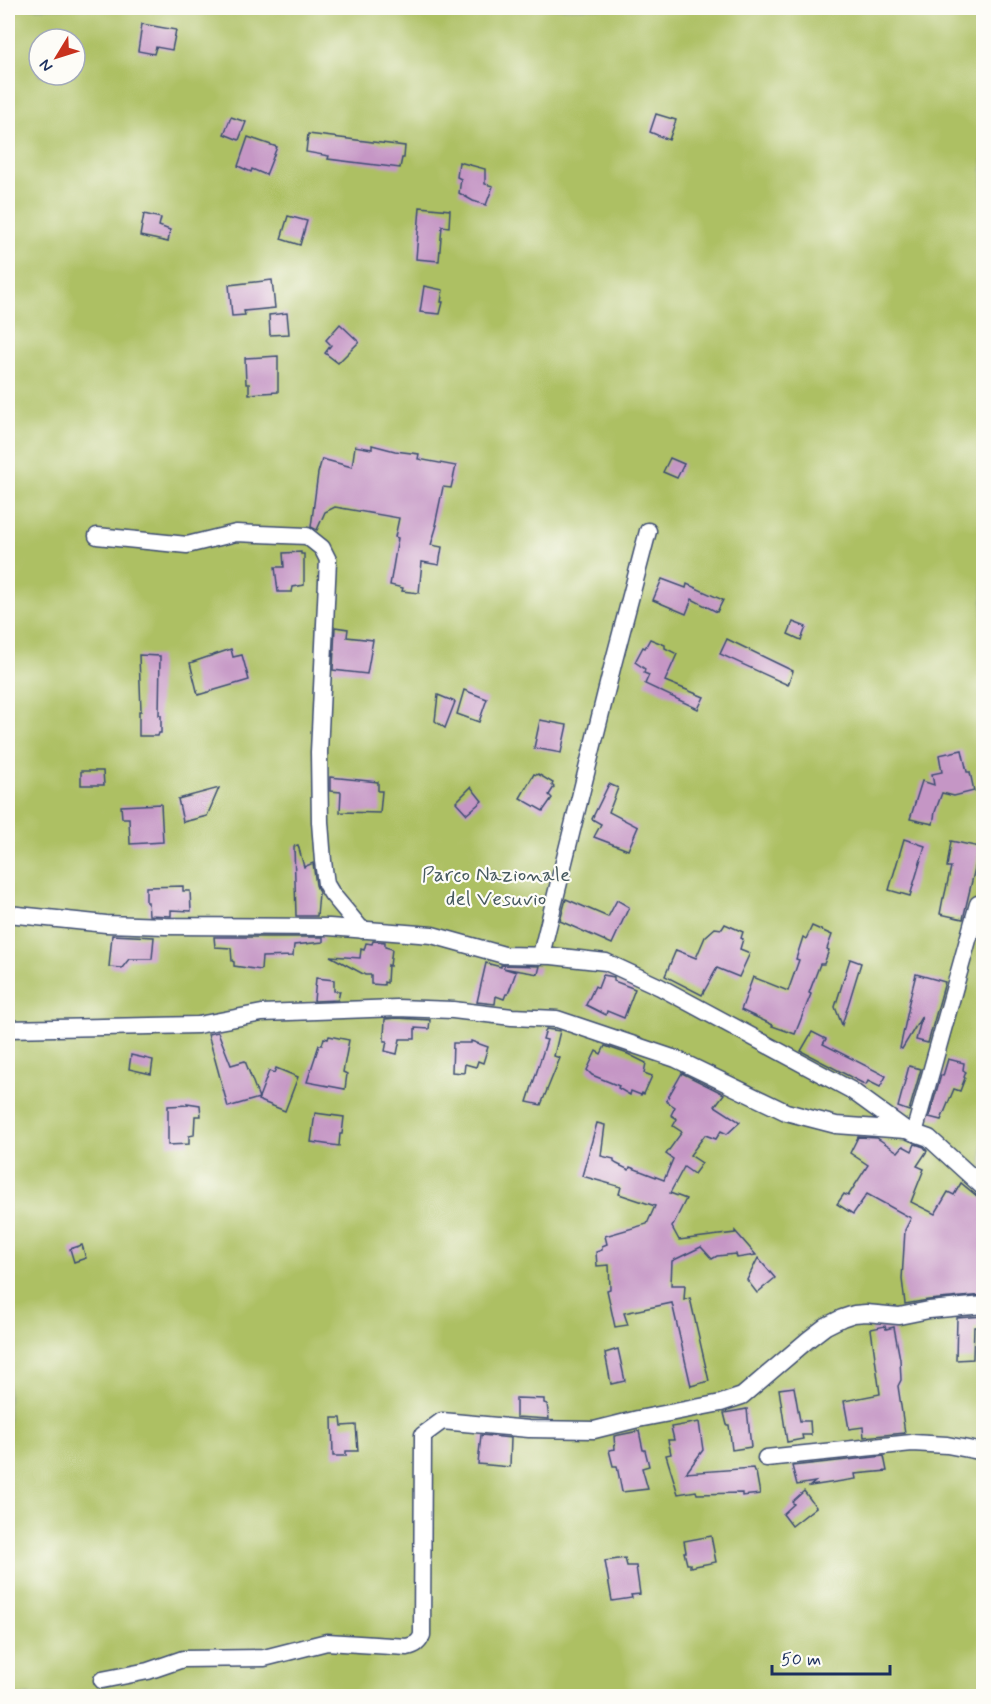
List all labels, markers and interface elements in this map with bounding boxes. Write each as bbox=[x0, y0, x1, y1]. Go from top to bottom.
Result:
north arrow bbox=[27, 27, 87, 87]
text: N bbox=[35, 55, 58, 76]
park label: Parco Nazionale del Vesuvio bbox=[422, 861, 570, 913]
scale bar bbox=[772, 1638, 890, 1676]
text: 50 m bbox=[781, 1648, 821, 1672]

